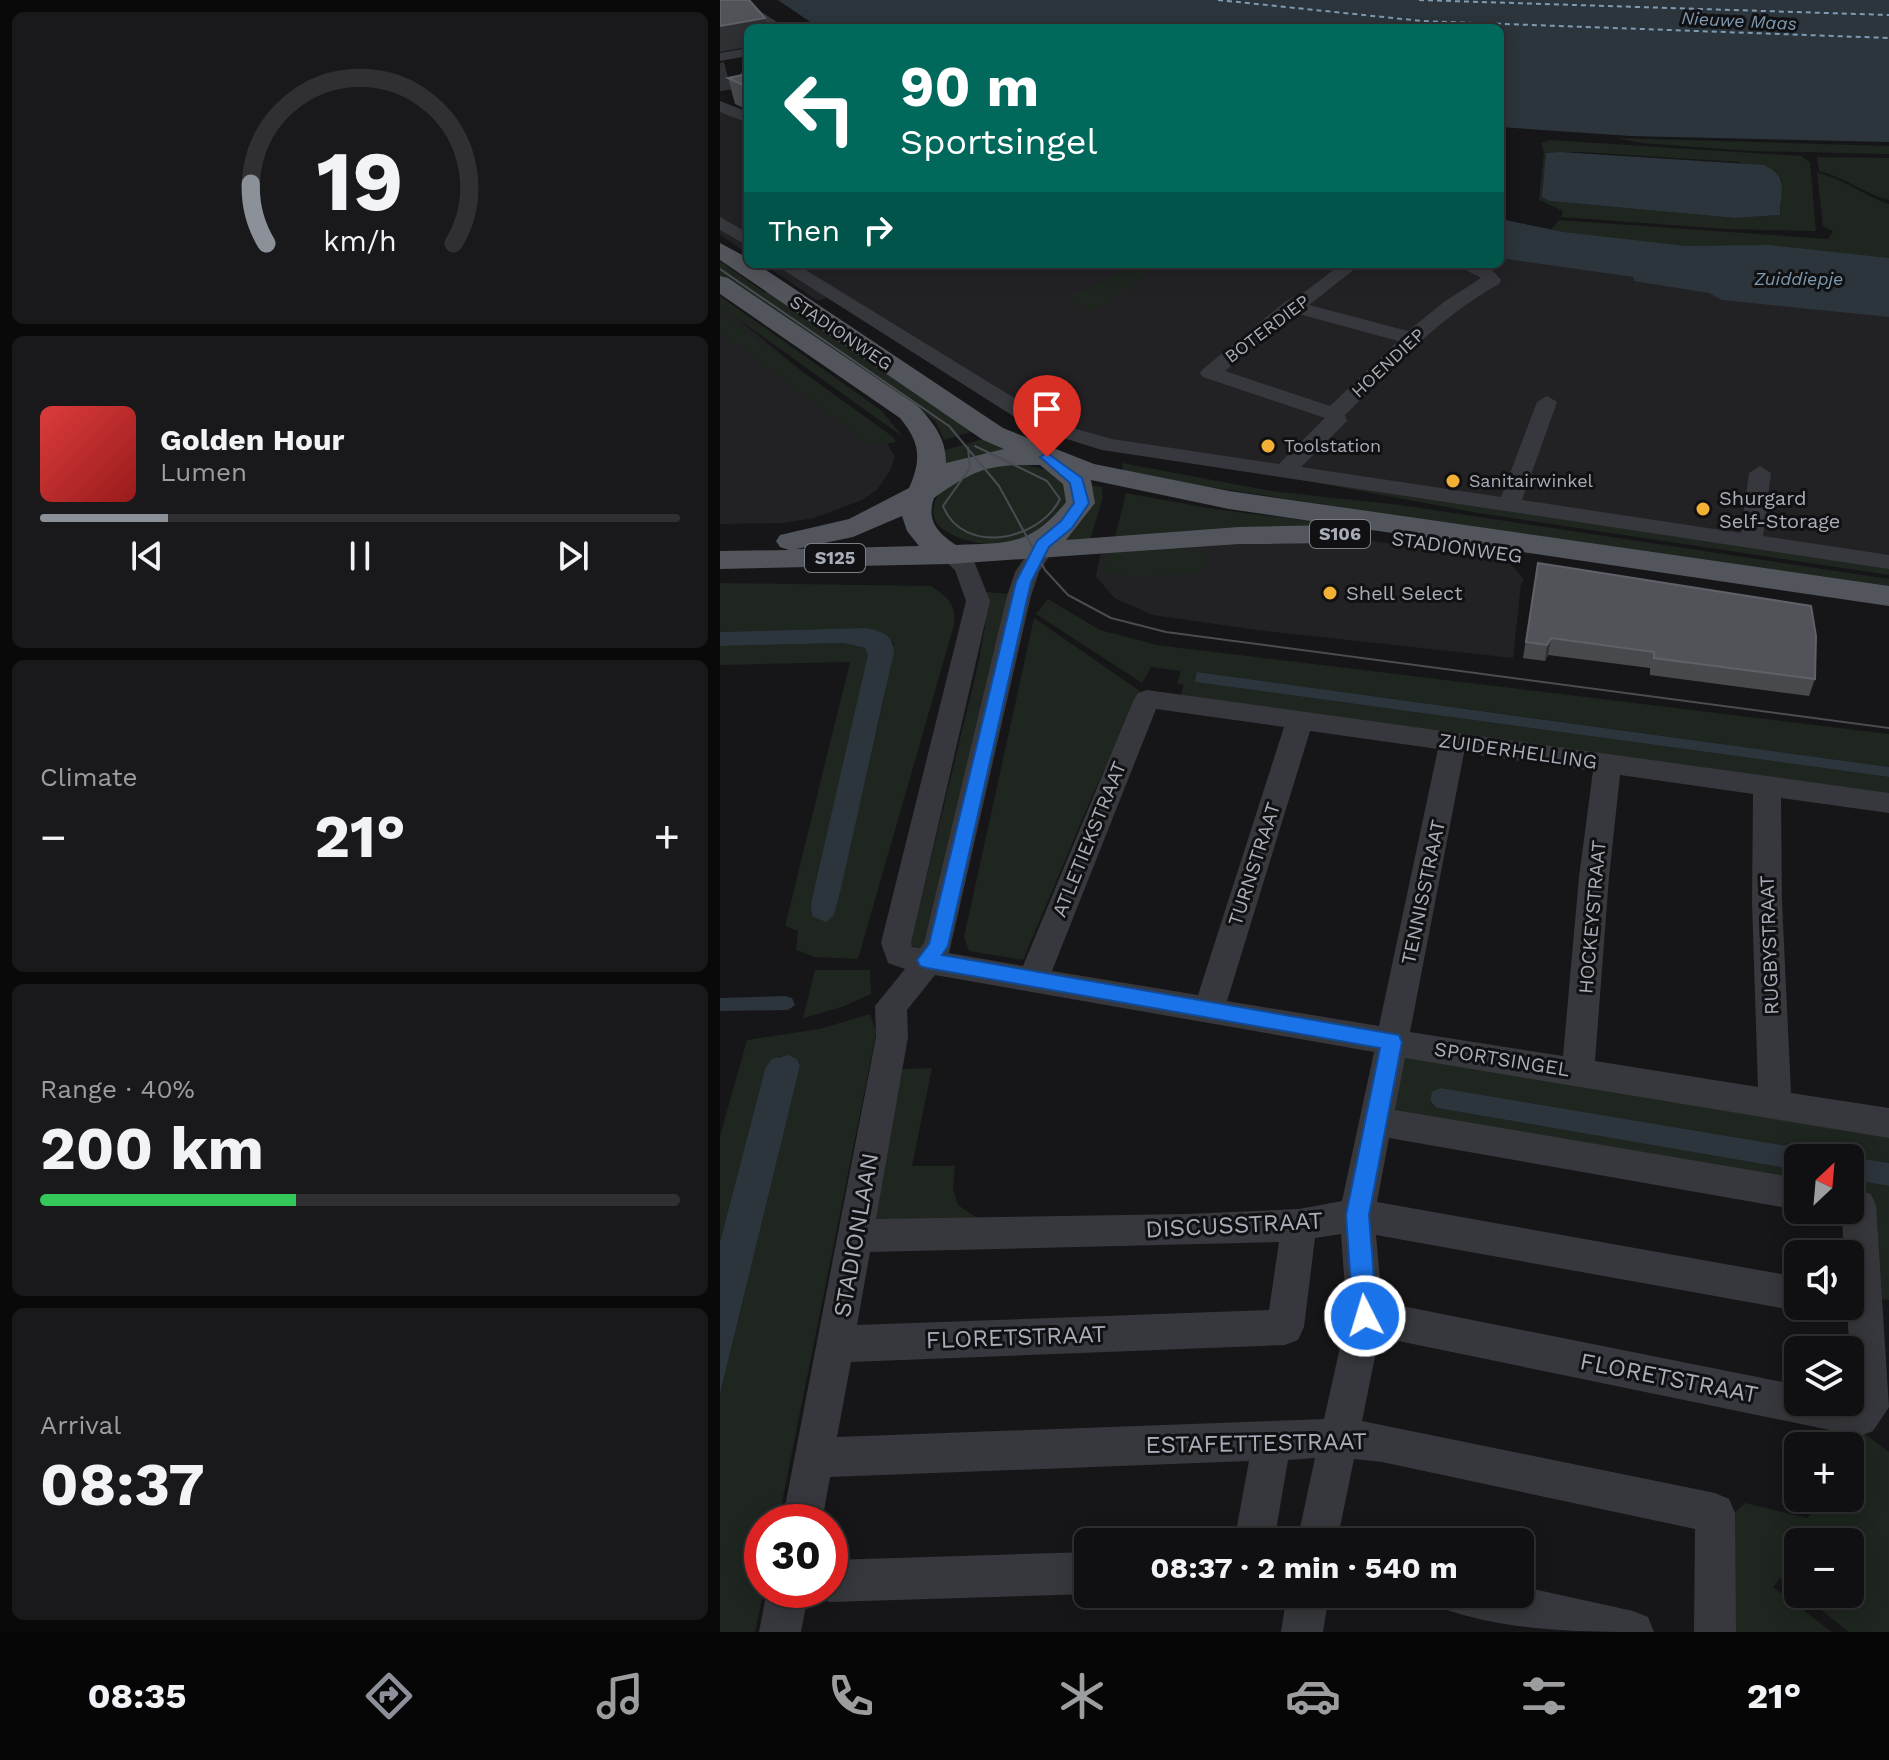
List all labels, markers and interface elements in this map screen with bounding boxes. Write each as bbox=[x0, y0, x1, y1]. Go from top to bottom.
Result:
water label: Nieuwe Maas bbox=[1681, 7, 1797, 34]
text: 90 m bbox=[900, 54, 1039, 120]
icon: left bbox=[768, 56, 872, 160]
text: Sportsingel bbox=[900, 121, 1098, 163]
text: 19 bbox=[316, 133, 404, 230]
icon: right bbox=[856, 208, 900, 252]
text: Then bbox=[768, 213, 840, 248]
text: km/h bbox=[323, 224, 397, 258]
water label: Zuiddiepje bbox=[1754, 268, 1843, 289]
street label: BOTERDIEP bbox=[1220, 290, 1313, 367]
street label: STADIONWEG bbox=[786, 291, 896, 374]
street label: HOENDIEP bbox=[1347, 324, 1429, 402]
pin bbox=[1013, 375, 1081, 457]
icon: arrive bbox=[1025, 387, 1069, 431]
text: Golden Hour bbox=[160, 422, 344, 457]
place label: Toolstation bbox=[1284, 435, 1381, 456]
marker: Toolstation bbox=[1259, 437, 1277, 455]
text: Lumen bbox=[160, 457, 247, 487]
place label: Sanitairwinkel bbox=[1469, 470, 1594, 491]
marker: Sanitairwinkel bbox=[1444, 472, 1462, 490]
place label: Shurgard Self-Storage bbox=[1719, 486, 1840, 533]
marker: Shurgard Self-Storage bbox=[1694, 500, 1712, 518]
road number: S106 bbox=[1310, 520, 1370, 548]
street label: STADIONWEG bbox=[1390, 526, 1524, 568]
icon: previous bbox=[125, 534, 169, 578]
icon: pause bbox=[338, 534, 382, 578]
icon: next bbox=[551, 534, 595, 578]
road number: S125 bbox=[805, 544, 865, 572]
place label: Shell Select bbox=[1346, 581, 1463, 605]
marker: Shell Select bbox=[1321, 584, 1339, 602]
street label: ZUIDERHELLING bbox=[1437, 728, 1599, 774]
street label: ATLETIEKSTRAAT bbox=[1047, 758, 1131, 920]
text: Climate bbox=[40, 762, 138, 792]
street label: TURNSTRAAT bbox=[1223, 799, 1285, 929]
text: 21° bbox=[314, 801, 406, 872]
text: − bbox=[40, 811, 67, 863]
text: + bbox=[653, 811, 680, 863]
street label: TENNISSTRAAT bbox=[1396, 817, 1450, 967]
street label: HOCKEYSTRAAT bbox=[1573, 839, 1611, 995]
street label: RUGBYSTRAAT bbox=[1755, 875, 1783, 1015]
street label: SPORTSINGEL bbox=[1432, 1036, 1572, 1082]
text: Range · 40% bbox=[40, 1074, 195, 1104]
text: 200 km bbox=[40, 1113, 264, 1184]
north arrow bbox=[1784, 1144, 1864, 1224]
map controls bbox=[1784, 1144, 1864, 1608]
street label: STADIONLAAN bbox=[828, 1151, 884, 1319]
street label: DISCUSSTRAAT bbox=[1144, 1206, 1324, 1244]
button: sound bbox=[1784, 1240, 1864, 1320]
position arrow bbox=[1323, 1274, 1407, 1358]
street label: FLORETSTRAAT bbox=[925, 1320, 1107, 1354]
button: layers bbox=[1784, 1336, 1864, 1416]
street label: FLORETSTRAAT bbox=[1578, 1347, 1760, 1409]
text: Arrival bbox=[40, 1410, 121, 1440]
street label: ESTAFETTESTRAAT bbox=[1145, 1427, 1367, 1459]
button: + bbox=[1784, 1432, 1864, 1512]
text: 08:37 bbox=[40, 1449, 205, 1520]
speed limit sign: 30 bbox=[744, 1504, 848, 1608]
button: − bbox=[1784, 1528, 1864, 1608]
text: 08:37 · 2 min · 540 m bbox=[1150, 1550, 1458, 1585]
icon: directions bbox=[361, 1668, 417, 1724]
icon: music bbox=[592, 1668, 648, 1724]
icon: phone bbox=[823, 1668, 879, 1724]
icon: climate bbox=[1054, 1668, 1110, 1724]
icon: car bbox=[1285, 1668, 1341, 1724]
icon: filters bbox=[1516, 1668, 1572, 1724]
text: 08:35 bbox=[87, 1675, 186, 1717]
text: 21° bbox=[1747, 1675, 1801, 1717]

